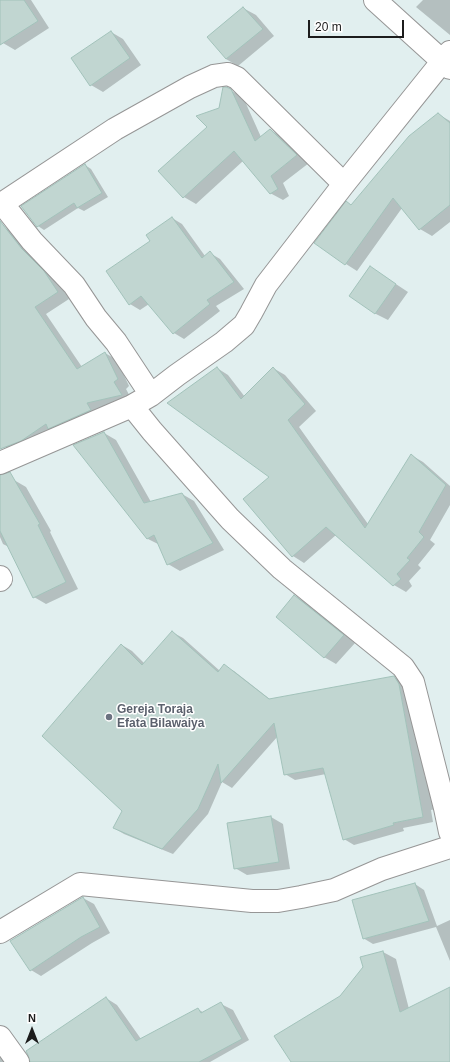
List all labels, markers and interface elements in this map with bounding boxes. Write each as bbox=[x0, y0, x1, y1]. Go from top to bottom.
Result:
scale bar bbox=[310, 12, 406, 38]
text: 20 m bbox=[315, 20, 342, 34]
place label: Gereja Toraja Efata Bilawaiya bbox=[117, 703, 204, 731]
marker: Gereja Toraja Efata Bilawaiya bbox=[104, 712, 114, 722]
north arrow bbox=[12, 1010, 52, 1050]
text: N bbox=[28, 1012, 36, 1024]

